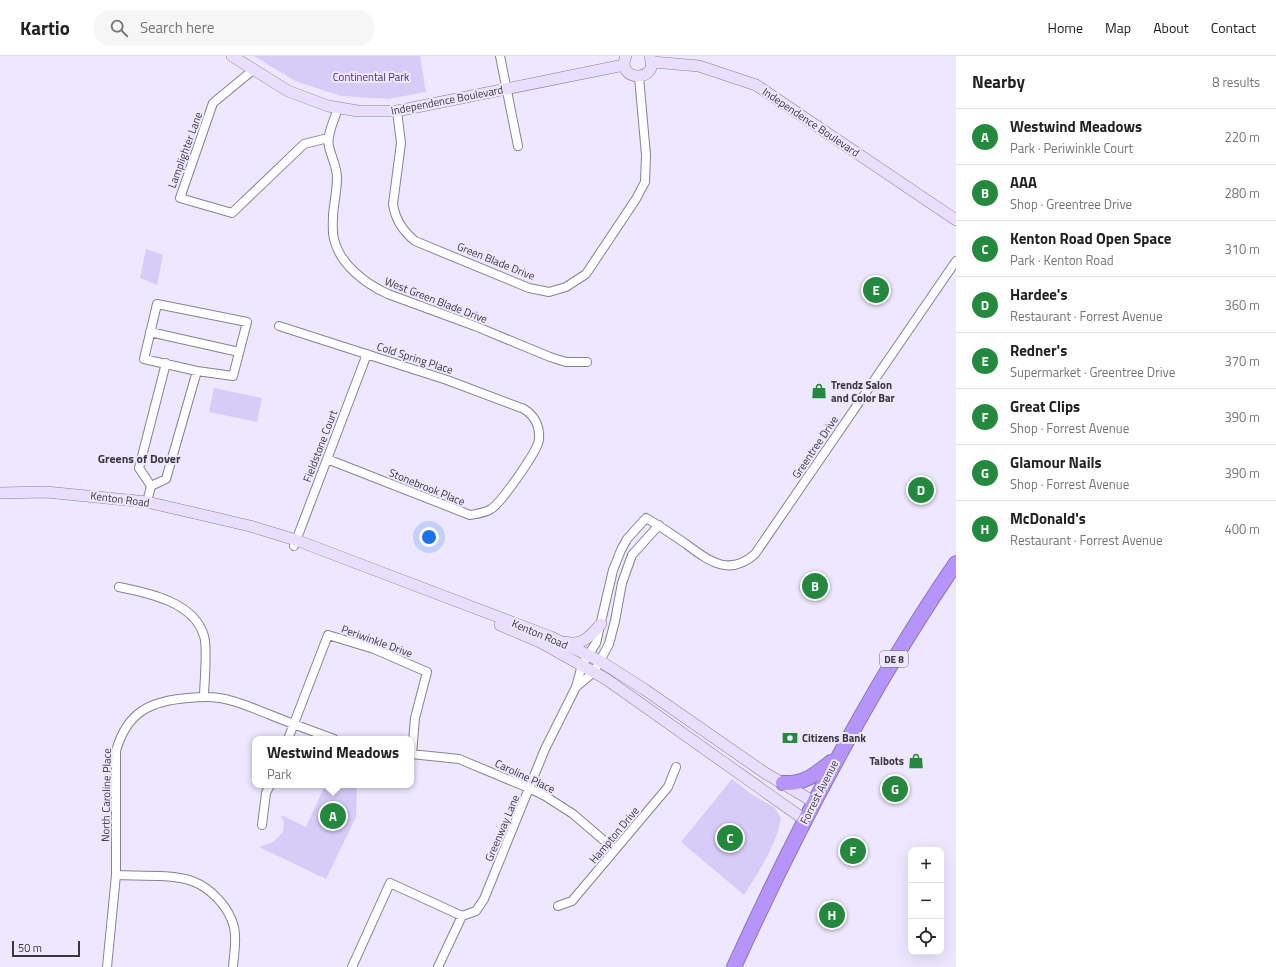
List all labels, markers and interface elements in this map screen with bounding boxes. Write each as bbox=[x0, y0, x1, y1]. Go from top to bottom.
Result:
search box bbox=[94, 10, 374, 46]
text: Kartio bbox=[20, 13, 70, 42]
text: Search here bbox=[140, 16, 214, 39]
icon: search bbox=[108, 17, 130, 39]
text: Home bbox=[1048, 17, 1083, 38]
text: Map bbox=[1105, 17, 1131, 38]
text: About bbox=[1153, 17, 1189, 38]
text: Contact bbox=[1211, 17, 1256, 38]
park label: Continental Park bbox=[333, 69, 410, 85]
text: Nearby bbox=[972, 69, 1025, 95]
text: 8 results bbox=[1212, 72, 1260, 92]
street label: Independence Boulevard bbox=[390, 81, 505, 119]
street label: Independence Boulevard bbox=[759, 84, 863, 161]
street label: Lamplighter Lane bbox=[164, 109, 206, 190]
text: Westwind Meadows bbox=[1010, 115, 1142, 138]
text: A bbox=[981, 127, 989, 147]
text: 220 m bbox=[1224, 127, 1260, 147]
text: Park · Periwinkle Court bbox=[1010, 138, 1133, 158]
text: AAA bbox=[1010, 171, 1037, 194]
text: B bbox=[981, 183, 989, 203]
text: 280 m bbox=[1224, 183, 1260, 203]
text: Shop · Greentree Drive bbox=[1010, 194, 1132, 214]
text: Kenton Road Open Space bbox=[1010, 227, 1171, 250]
street label: Green Blade Drive bbox=[455, 238, 538, 284]
text: C bbox=[981, 239, 989, 259]
text: 310 m bbox=[1224, 239, 1260, 259]
text: Park · Kenton Road bbox=[1010, 250, 1114, 270]
street label: West Green Blade Drive bbox=[382, 273, 490, 327]
pin: E bbox=[863, 275, 889, 305]
text: Hardee's bbox=[1010, 283, 1067, 306]
text: D bbox=[981, 295, 989, 315]
text: 360 m bbox=[1224, 295, 1260, 315]
text: Restaurant · Forrest Avenue bbox=[1010, 306, 1163, 326]
street label: Cold Spring Place bbox=[375, 338, 456, 378]
text: Redner's bbox=[1010, 339, 1067, 362]
text: E bbox=[981, 351, 989, 371]
text: 370 m bbox=[1224, 351, 1260, 371]
text: Supermarket · Greentree Drive bbox=[1010, 362, 1175, 382]
place label: Trendz Salon and Color Bar bbox=[831, 377, 895, 406]
shop icon: Trendz Salon and Color Bar bbox=[810, 382, 828, 400]
text: Great Clips bbox=[1010, 395, 1080, 418]
text: F bbox=[982, 407, 988, 427]
text: 390 m bbox=[1224, 407, 1260, 427]
street label: Fieldstone Court bbox=[299, 408, 341, 484]
street label: Greentree Drive bbox=[788, 412, 842, 482]
text: Shop · Forrest Avenue bbox=[1010, 418, 1129, 438]
district label: Greens of Dover bbox=[98, 449, 181, 468]
text: Glamour Nails bbox=[1010, 451, 1102, 474]
text: G bbox=[981, 463, 989, 483]
text: 390 m bbox=[1224, 463, 1260, 483]
street label: Stonebrook Place bbox=[387, 464, 468, 510]
text: Shop · Forrest Avenue bbox=[1010, 474, 1129, 494]
pin: D bbox=[908, 475, 934, 505]
street label: Kenton Road bbox=[90, 487, 151, 511]
text: McDonald's bbox=[1010, 507, 1086, 530]
text: H bbox=[981, 519, 989, 539]
text: 400 m bbox=[1224, 519, 1260, 539]
your location bbox=[419, 527, 439, 547]
text: Restaurant · Forrest Avenue bbox=[1010, 530, 1163, 550]
pin: B bbox=[802, 571, 828, 601]
street label: Kenton Road bbox=[510, 615, 571, 653]
street label: Periwinkle Drive bbox=[339, 621, 415, 661]
road number: DE 8 bbox=[880, 651, 908, 667]
bank icon: Citizens Bank bbox=[781, 729, 799, 747]
place label: Citizens Bank bbox=[802, 730, 866, 746]
popup bbox=[252, 736, 414, 788]
text: Westwind Meadows bbox=[267, 741, 399, 764]
street label: North Caroline Place bbox=[97, 747, 115, 842]
shop icon: Talbots bbox=[907, 752, 925, 770]
place label: Talbots bbox=[869, 753, 904, 769]
street label: Caroline Place bbox=[492, 755, 558, 797]
street label: Forrest Avenue bbox=[796, 757, 842, 827]
text: Park bbox=[267, 764, 292, 784]
pin: G bbox=[882, 774, 908, 804]
street label: Greenway Lane bbox=[481, 792, 523, 864]
pin: A bbox=[320, 801, 346, 831]
street label: Hampton Drive bbox=[585, 803, 643, 867]
pin: C bbox=[717, 823, 743, 853]
pin: F bbox=[840, 836, 866, 866]
map controls bbox=[908, 847, 944, 955]
button: + bbox=[908, 847, 944, 883]
button: − bbox=[908, 883, 944, 919]
pin: H bbox=[819, 900, 845, 930]
button: locate bbox=[908, 919, 944, 955]
scale bar bbox=[12, 939, 80, 958]
text: 50 m bbox=[18, 940, 42, 956]

